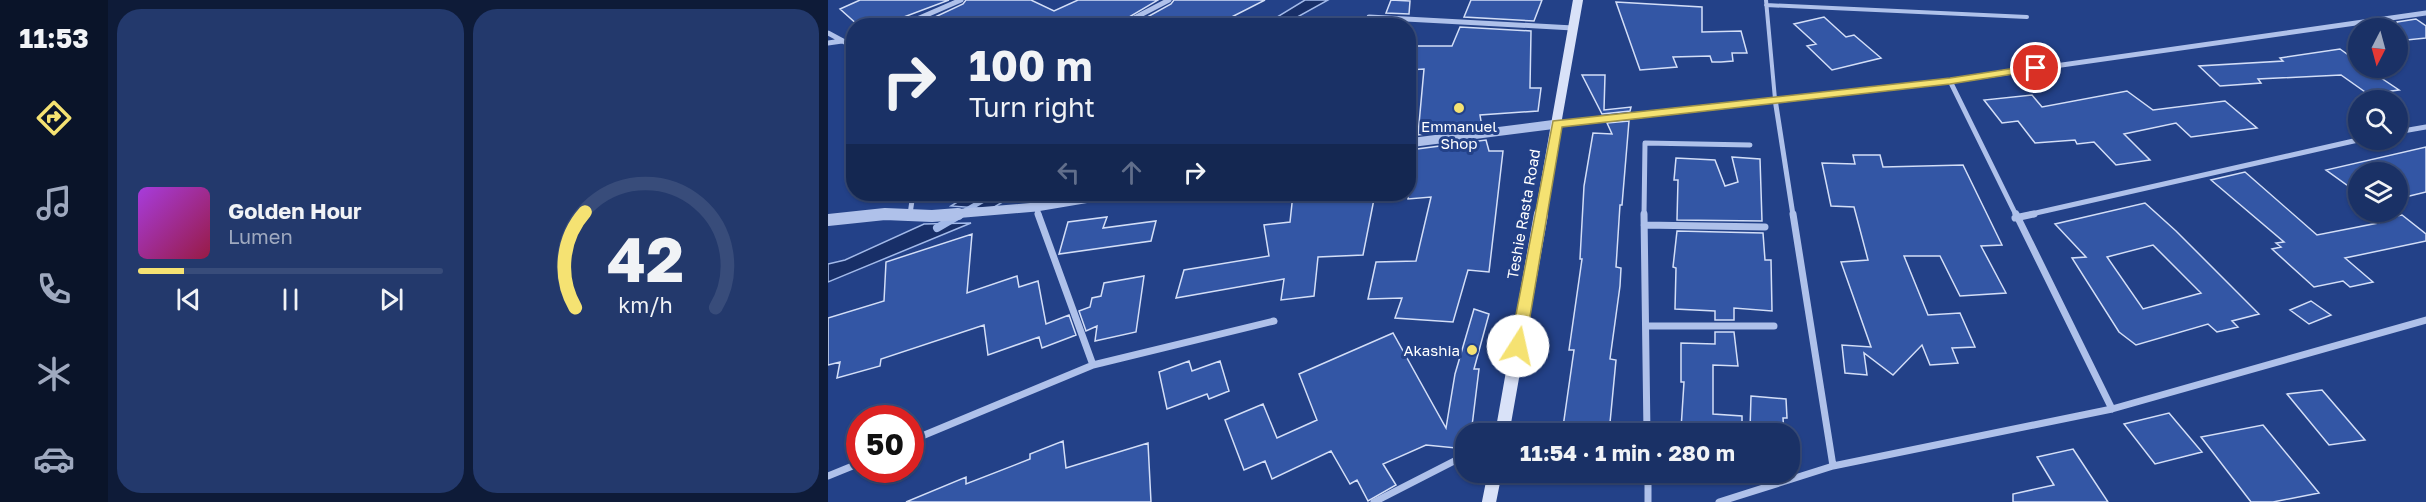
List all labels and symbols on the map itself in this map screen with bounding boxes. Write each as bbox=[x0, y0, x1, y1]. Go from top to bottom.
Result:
north arrow bbox=[2348, 18, 2408, 78]
pin bbox=[2010, 42, 2061, 93]
marker: Emmanuel Shop bbox=[1452, 101, 1466, 115]
place label: Emmanuel Shop bbox=[1421, 117, 1497, 152]
street label: Teshie Rasta Road bbox=[1503, 148, 1543, 280]
position arrow bbox=[1486, 314, 1550, 378]
place label: Akashia bbox=[1403, 341, 1460, 359]
marker: Akashia bbox=[1465, 343, 1479, 357]
speed limit sign: 50 bbox=[846, 405, 924, 483]

